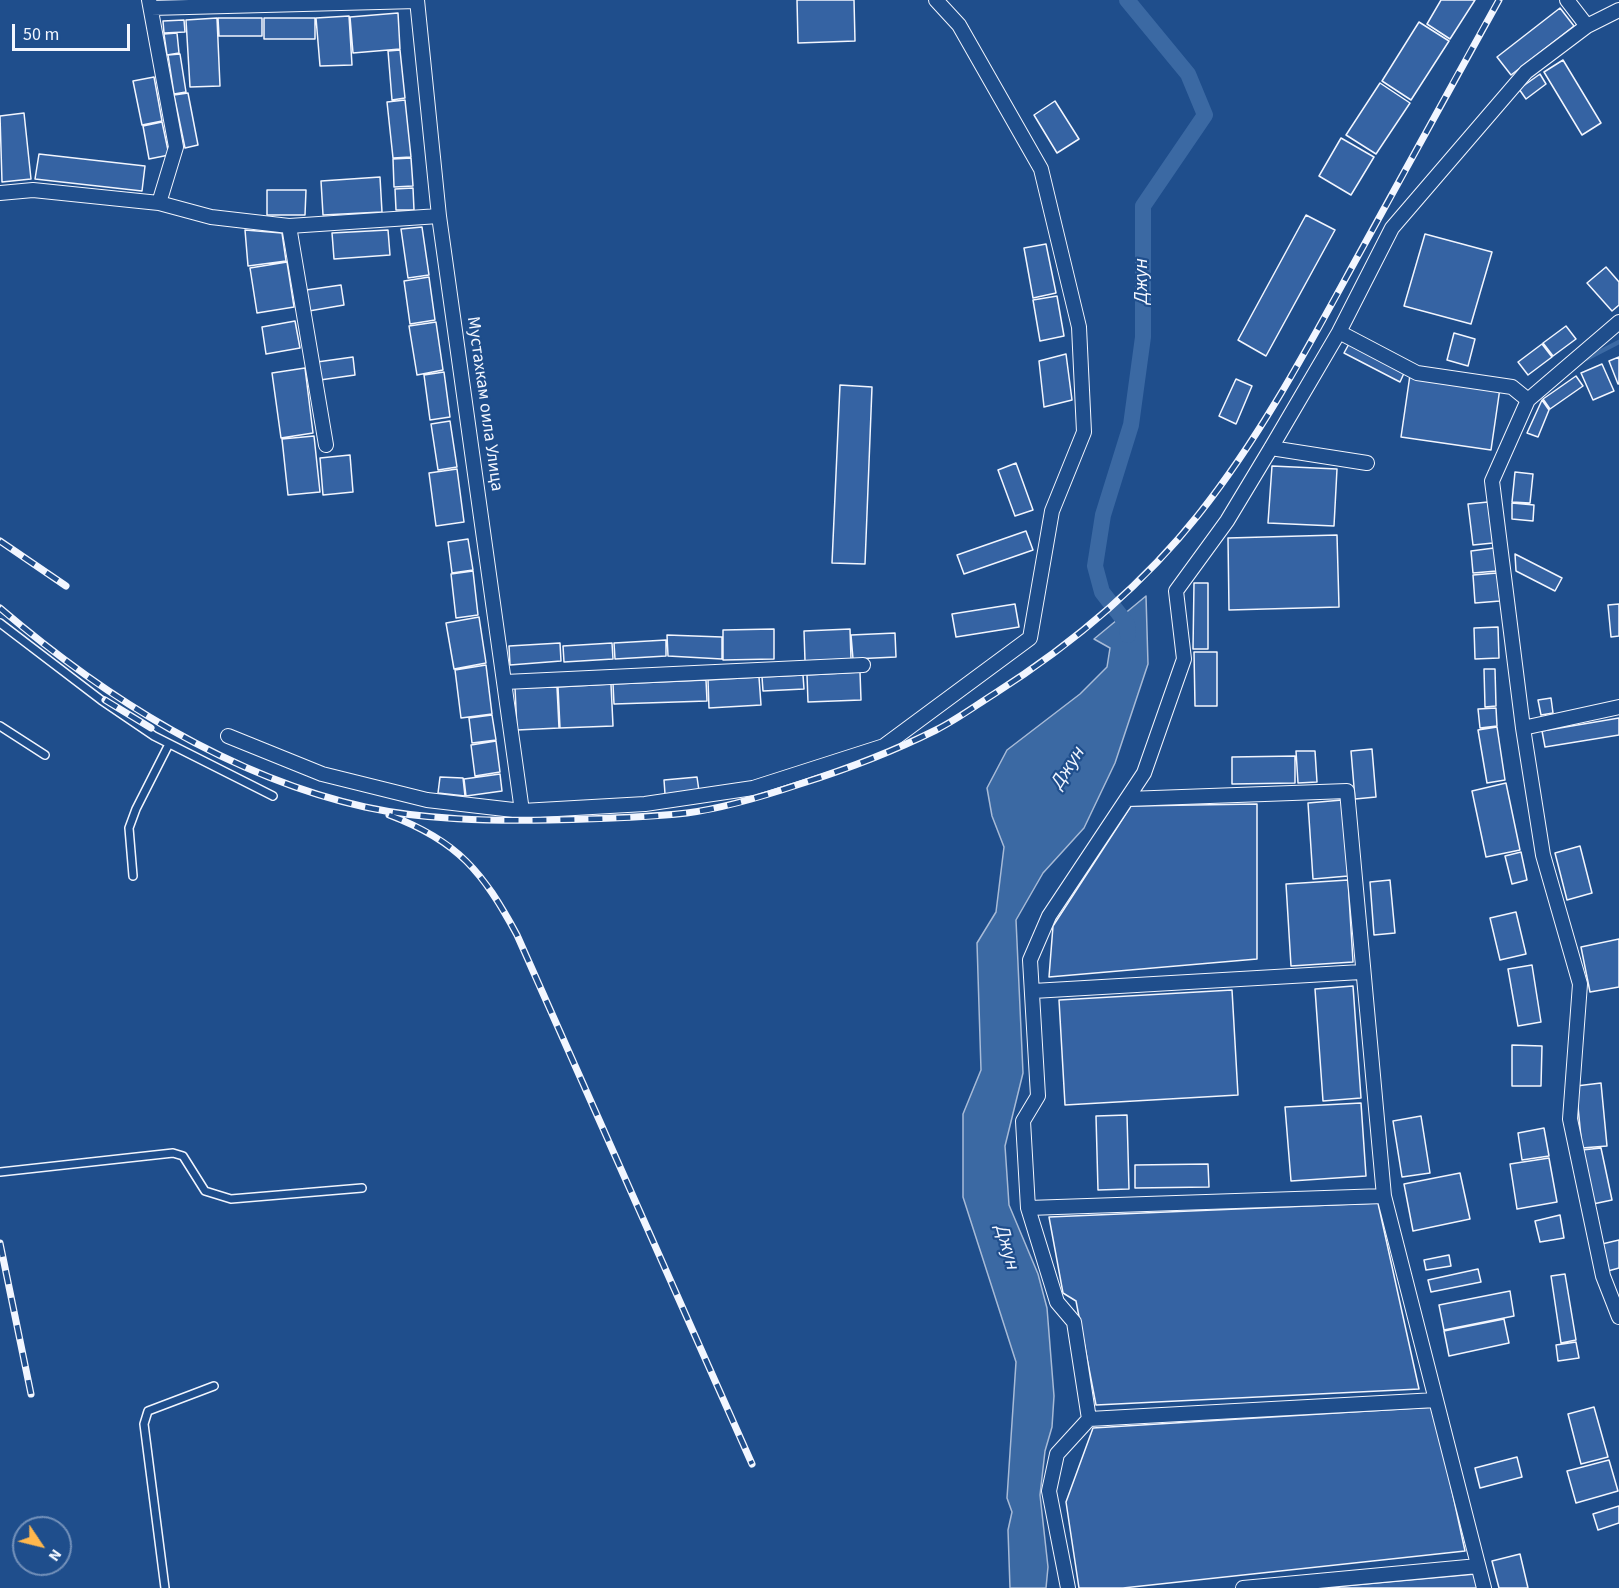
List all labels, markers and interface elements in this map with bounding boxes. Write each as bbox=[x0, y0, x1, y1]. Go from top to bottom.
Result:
scale bar bbox=[15, 12, 134, 50]
text: 50 m bbox=[23, 22, 59, 47]
water label: Джун bbox=[1131, 258, 1155, 304]
street label: Мустахкам оила Улица bbox=[461, 315, 507, 493]
water label: Джун bbox=[1046, 742, 1092, 794]
water label: Джун bbox=[988, 1223, 1024, 1273]
north arrow bbox=[12, 1516, 72, 1576]
text: N bbox=[43, 1545, 67, 1566]

